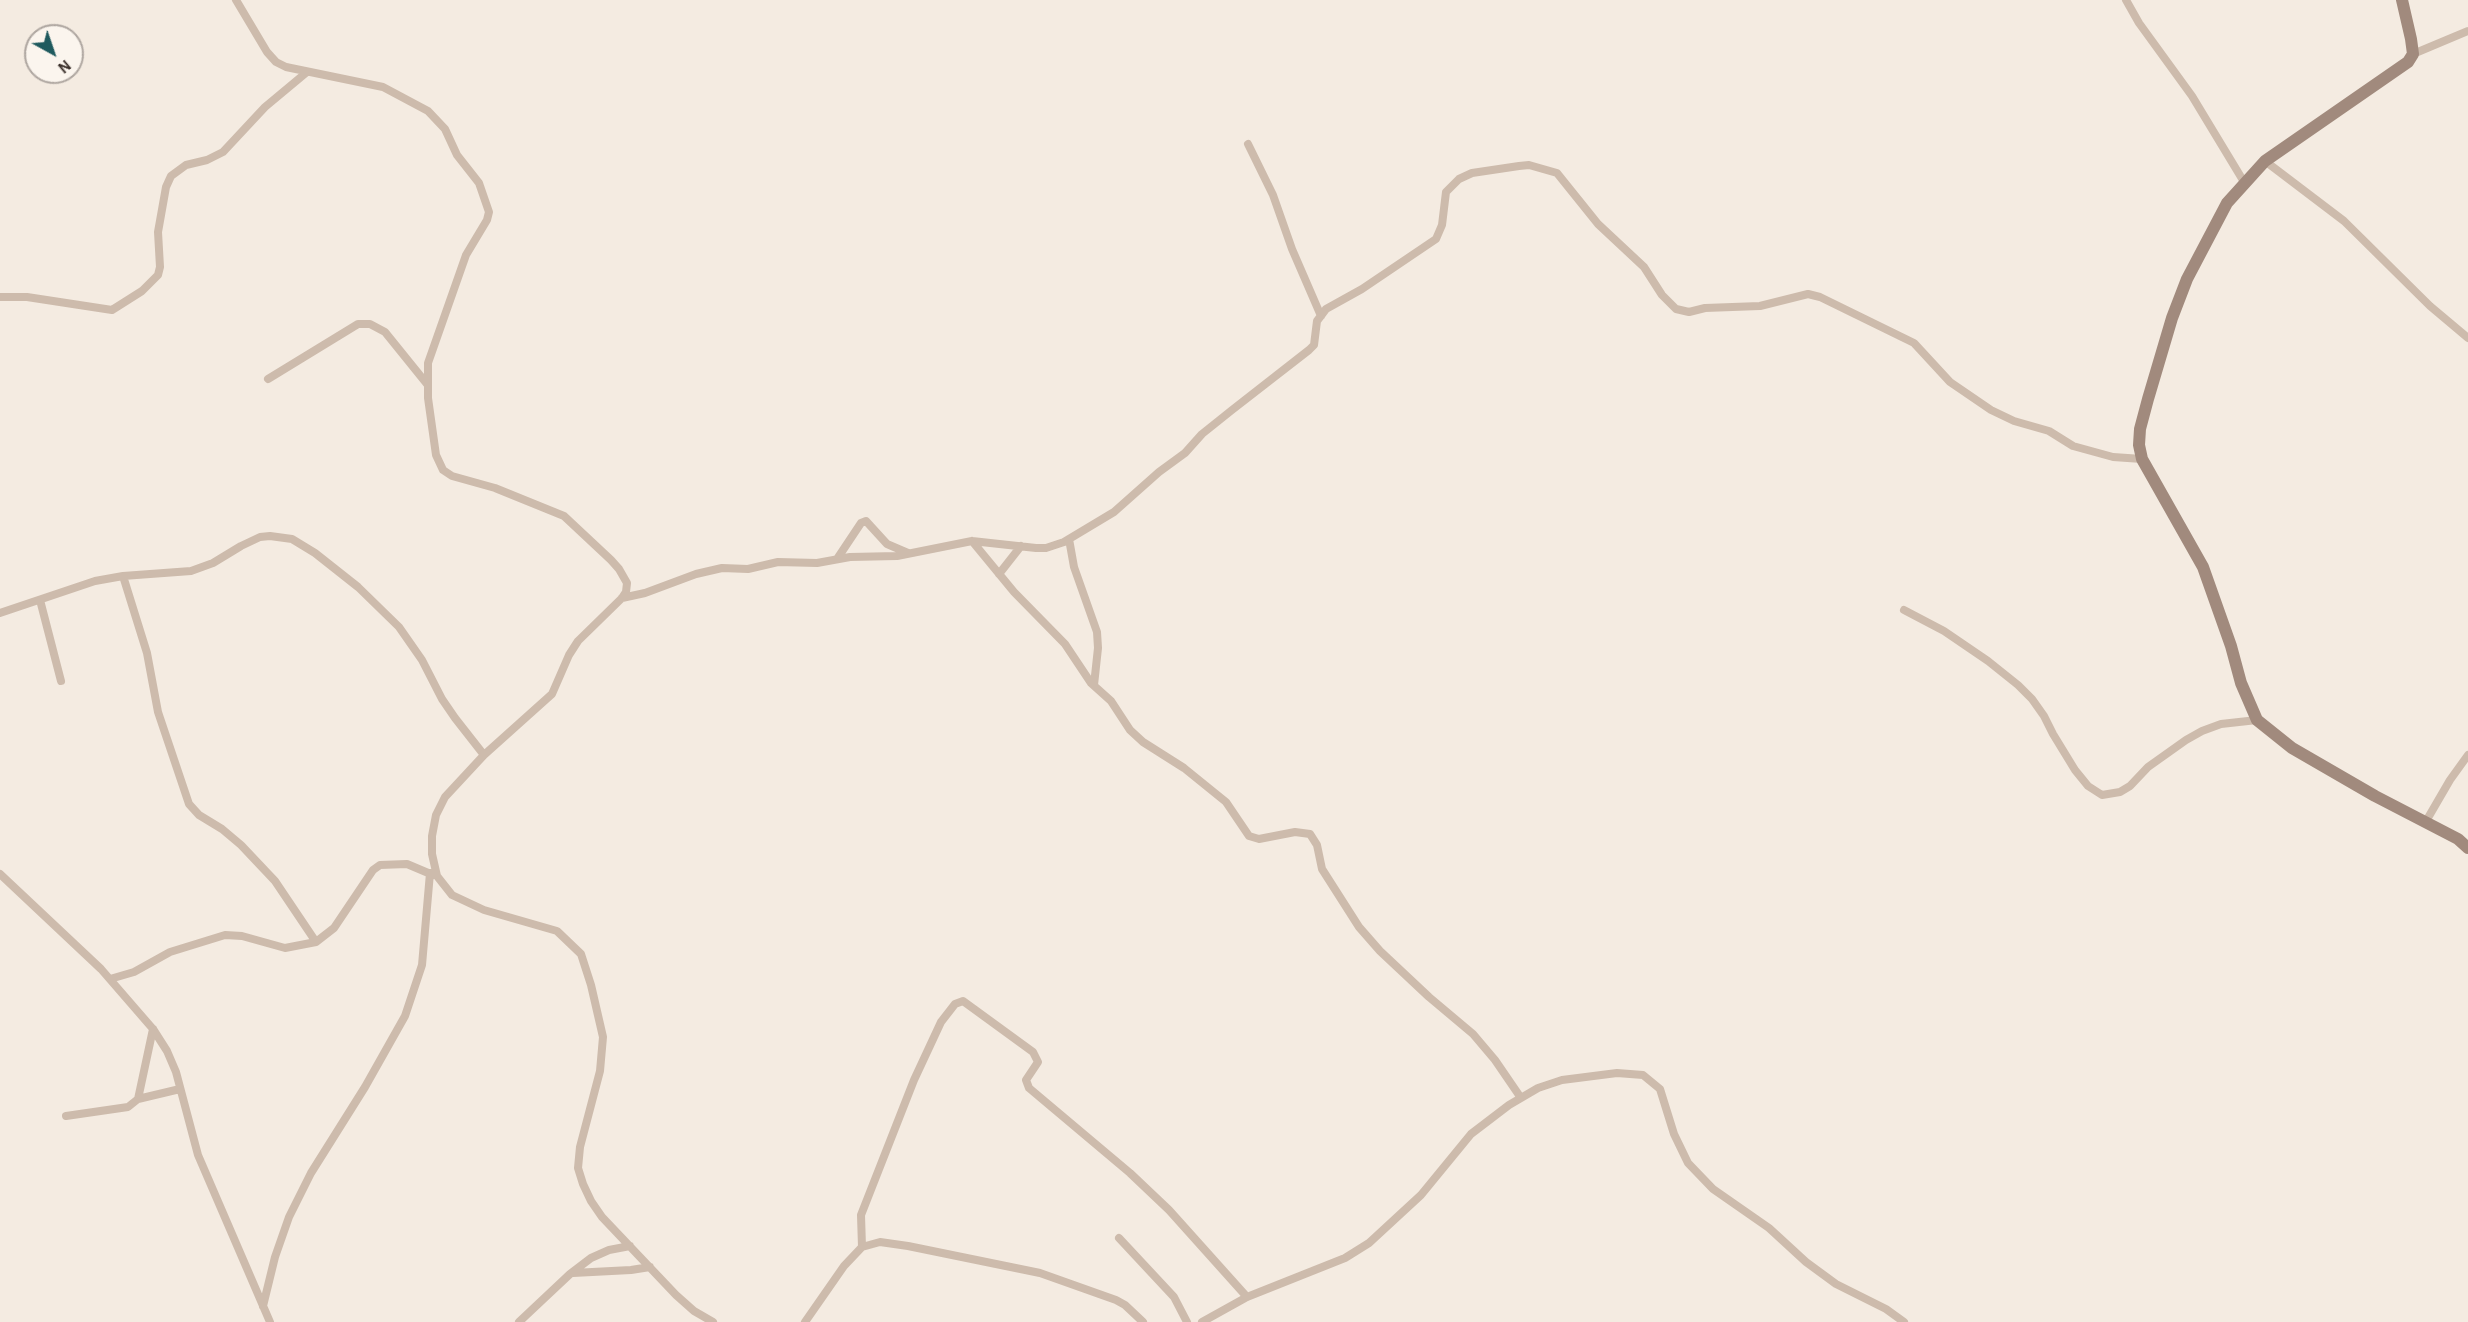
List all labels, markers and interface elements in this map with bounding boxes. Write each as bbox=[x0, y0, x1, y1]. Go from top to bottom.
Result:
north arrow bbox=[24, 24, 84, 84]
text: N bbox=[55, 57, 74, 76]

